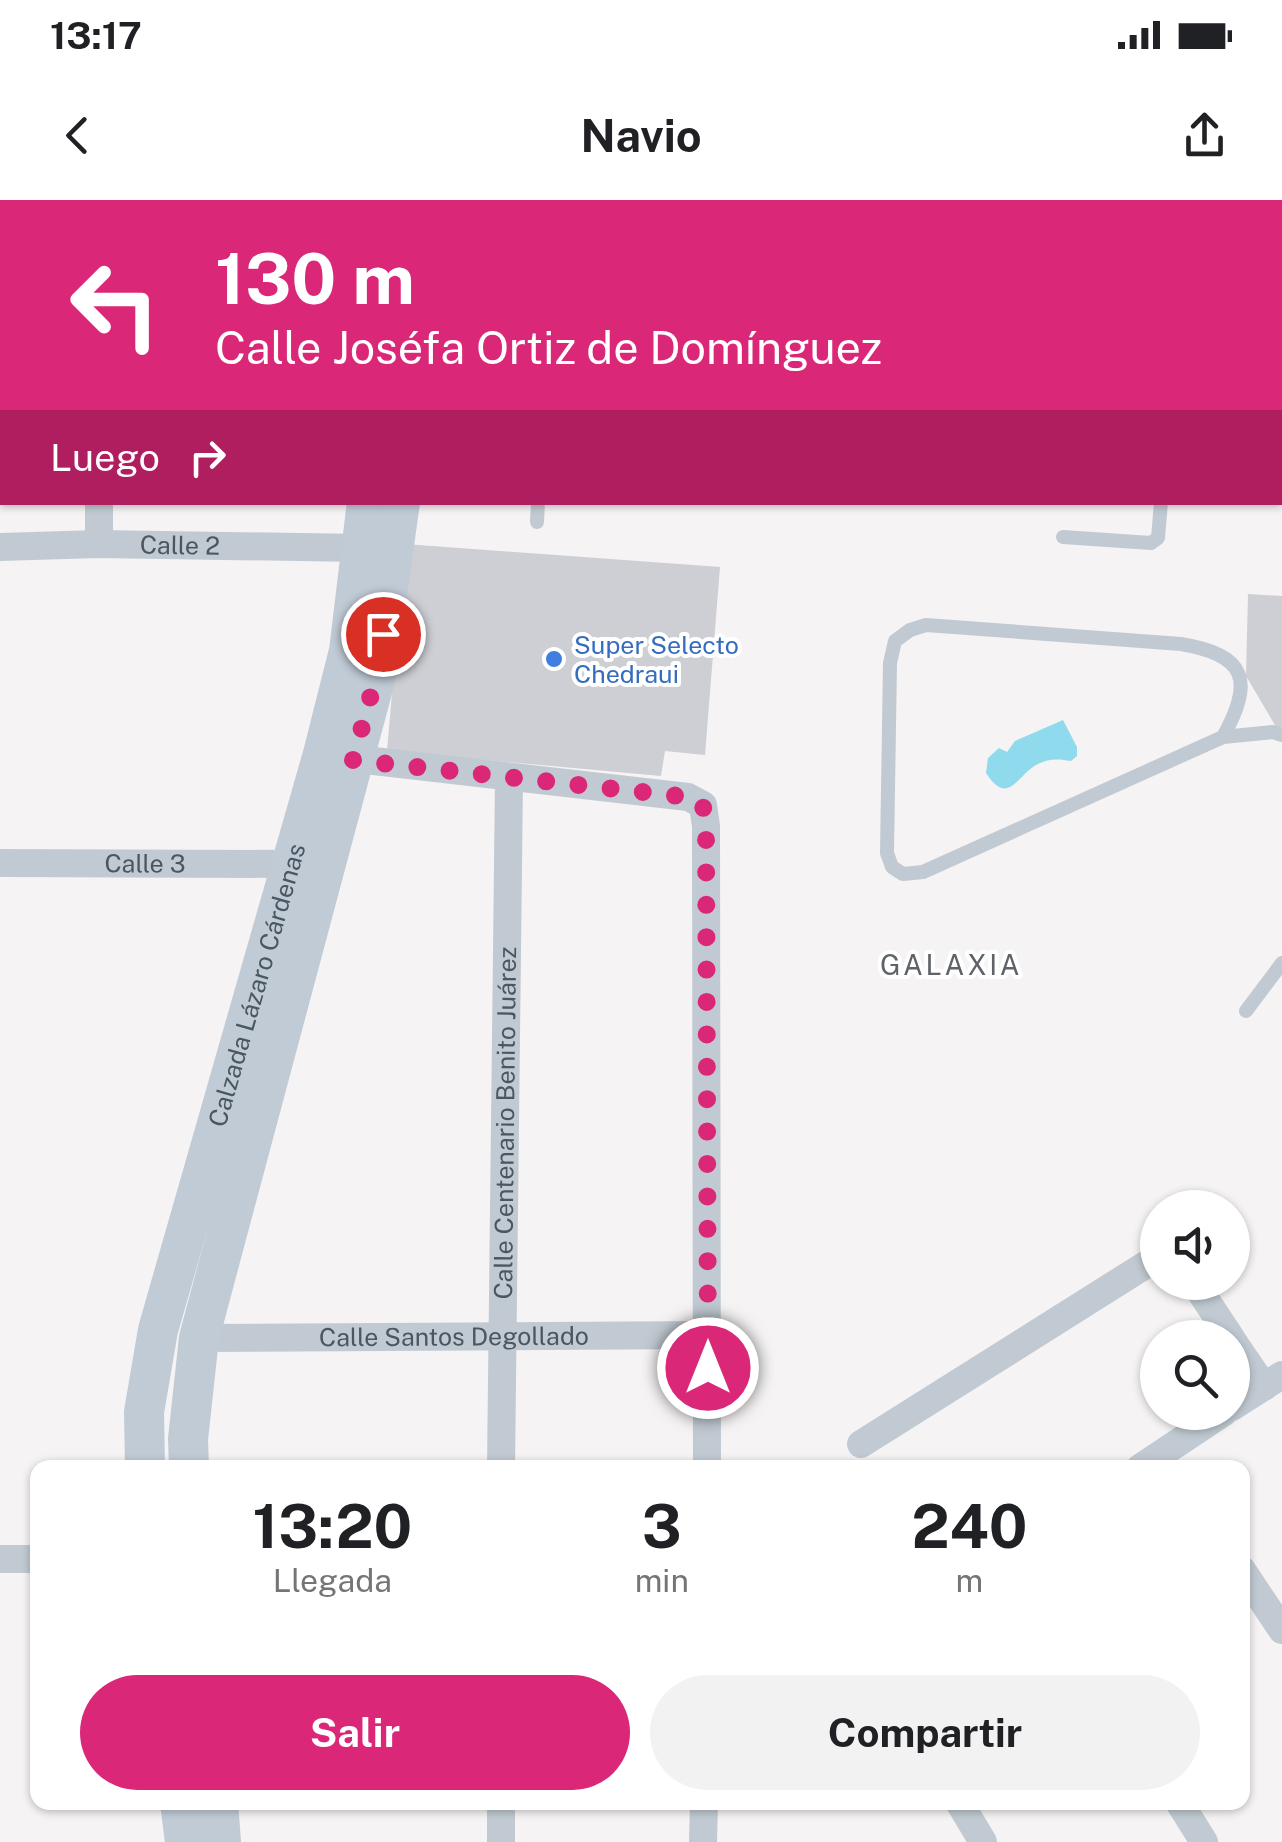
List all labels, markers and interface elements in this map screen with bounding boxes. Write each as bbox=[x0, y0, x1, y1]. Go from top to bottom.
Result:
text: 13:17 bbox=[50, 13, 142, 58]
icon: back bbox=[50, 108, 105, 163]
icon: share bbox=[1177, 108, 1232, 163]
text: Navio bbox=[580, 109, 702, 162]
text: 130 m bbox=[215, 237, 415, 320]
icon: left bbox=[50, 240, 180, 370]
text: Calle Joséfa Ortiz de Domínguez bbox=[215, 321, 882, 374]
icon: right bbox=[180, 430, 235, 485]
text: Luego bbox=[50, 435, 160, 480]
street label: Calle 2 bbox=[140, 530, 220, 561]
pin bbox=[341, 592, 426, 677]
icon: arrive bbox=[356, 607, 411, 662]
place label: Super Selecto Chedraui bbox=[574, 630, 739, 689]
marker: Super Selecto Chedraui bbox=[543, 648, 565, 670]
street label: Calzada Lázaro Cárdenas bbox=[202, 840, 312, 1130]
street label: Calle 3 bbox=[105, 848, 185, 879]
street label: Calle Centenario Benito Juárez bbox=[488, 946, 522, 1300]
district label: GALAXIA bbox=[880, 948, 1022, 981]
map controls bbox=[1140, 1190, 1250, 1430]
button: sound bbox=[1140, 1190, 1250, 1300]
position arrow bbox=[656, 1316, 760, 1420]
button: search bbox=[1140, 1320, 1250, 1430]
street label: Calle Santos Degollado bbox=[319, 1321, 589, 1352]
text: 13:20 bbox=[252, 1491, 412, 1562]
text: 3 bbox=[642, 1491, 682, 1562]
text: 240 bbox=[911, 1491, 1028, 1562]
text: Llegada bbox=[273, 1562, 392, 1599]
text: min bbox=[635, 1562, 689, 1599]
text: m bbox=[956, 1562, 983, 1599]
button: Salir bbox=[80, 1675, 630, 1790]
button: Compartir bbox=[650, 1675, 1200, 1790]

